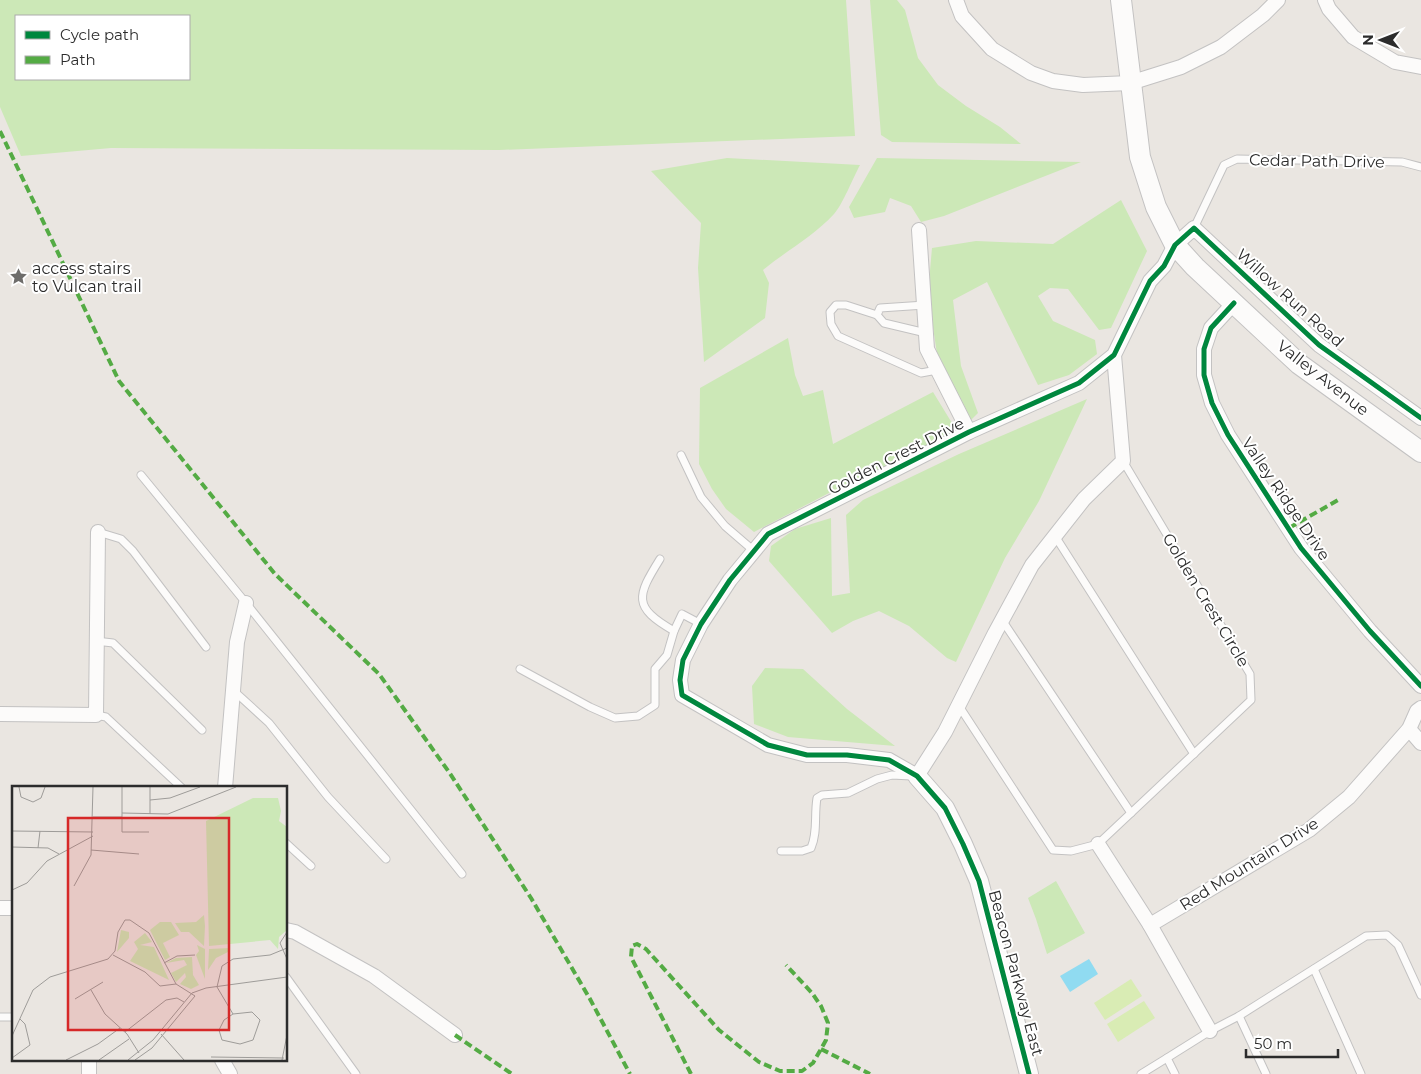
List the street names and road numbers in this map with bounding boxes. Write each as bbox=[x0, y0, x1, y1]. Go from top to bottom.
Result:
street label: Cedar Path Drive bbox=[1249, 150, 1385, 172]
street label: Willow Run Road bbox=[1233, 245, 1347, 351]
street label: Valley Avenue bbox=[1273, 336, 1373, 420]
street label: Golden Crest Drive bbox=[825, 414, 967, 498]
street label: Valley Ridge Drive bbox=[1238, 434, 1334, 564]
street label: Golden Crest Circle bbox=[1159, 530, 1253, 670]
street label: Red Mountain Drive bbox=[1176, 814, 1322, 914]
street label: Beacon Parkway East bbox=[985, 888, 1047, 1059]

